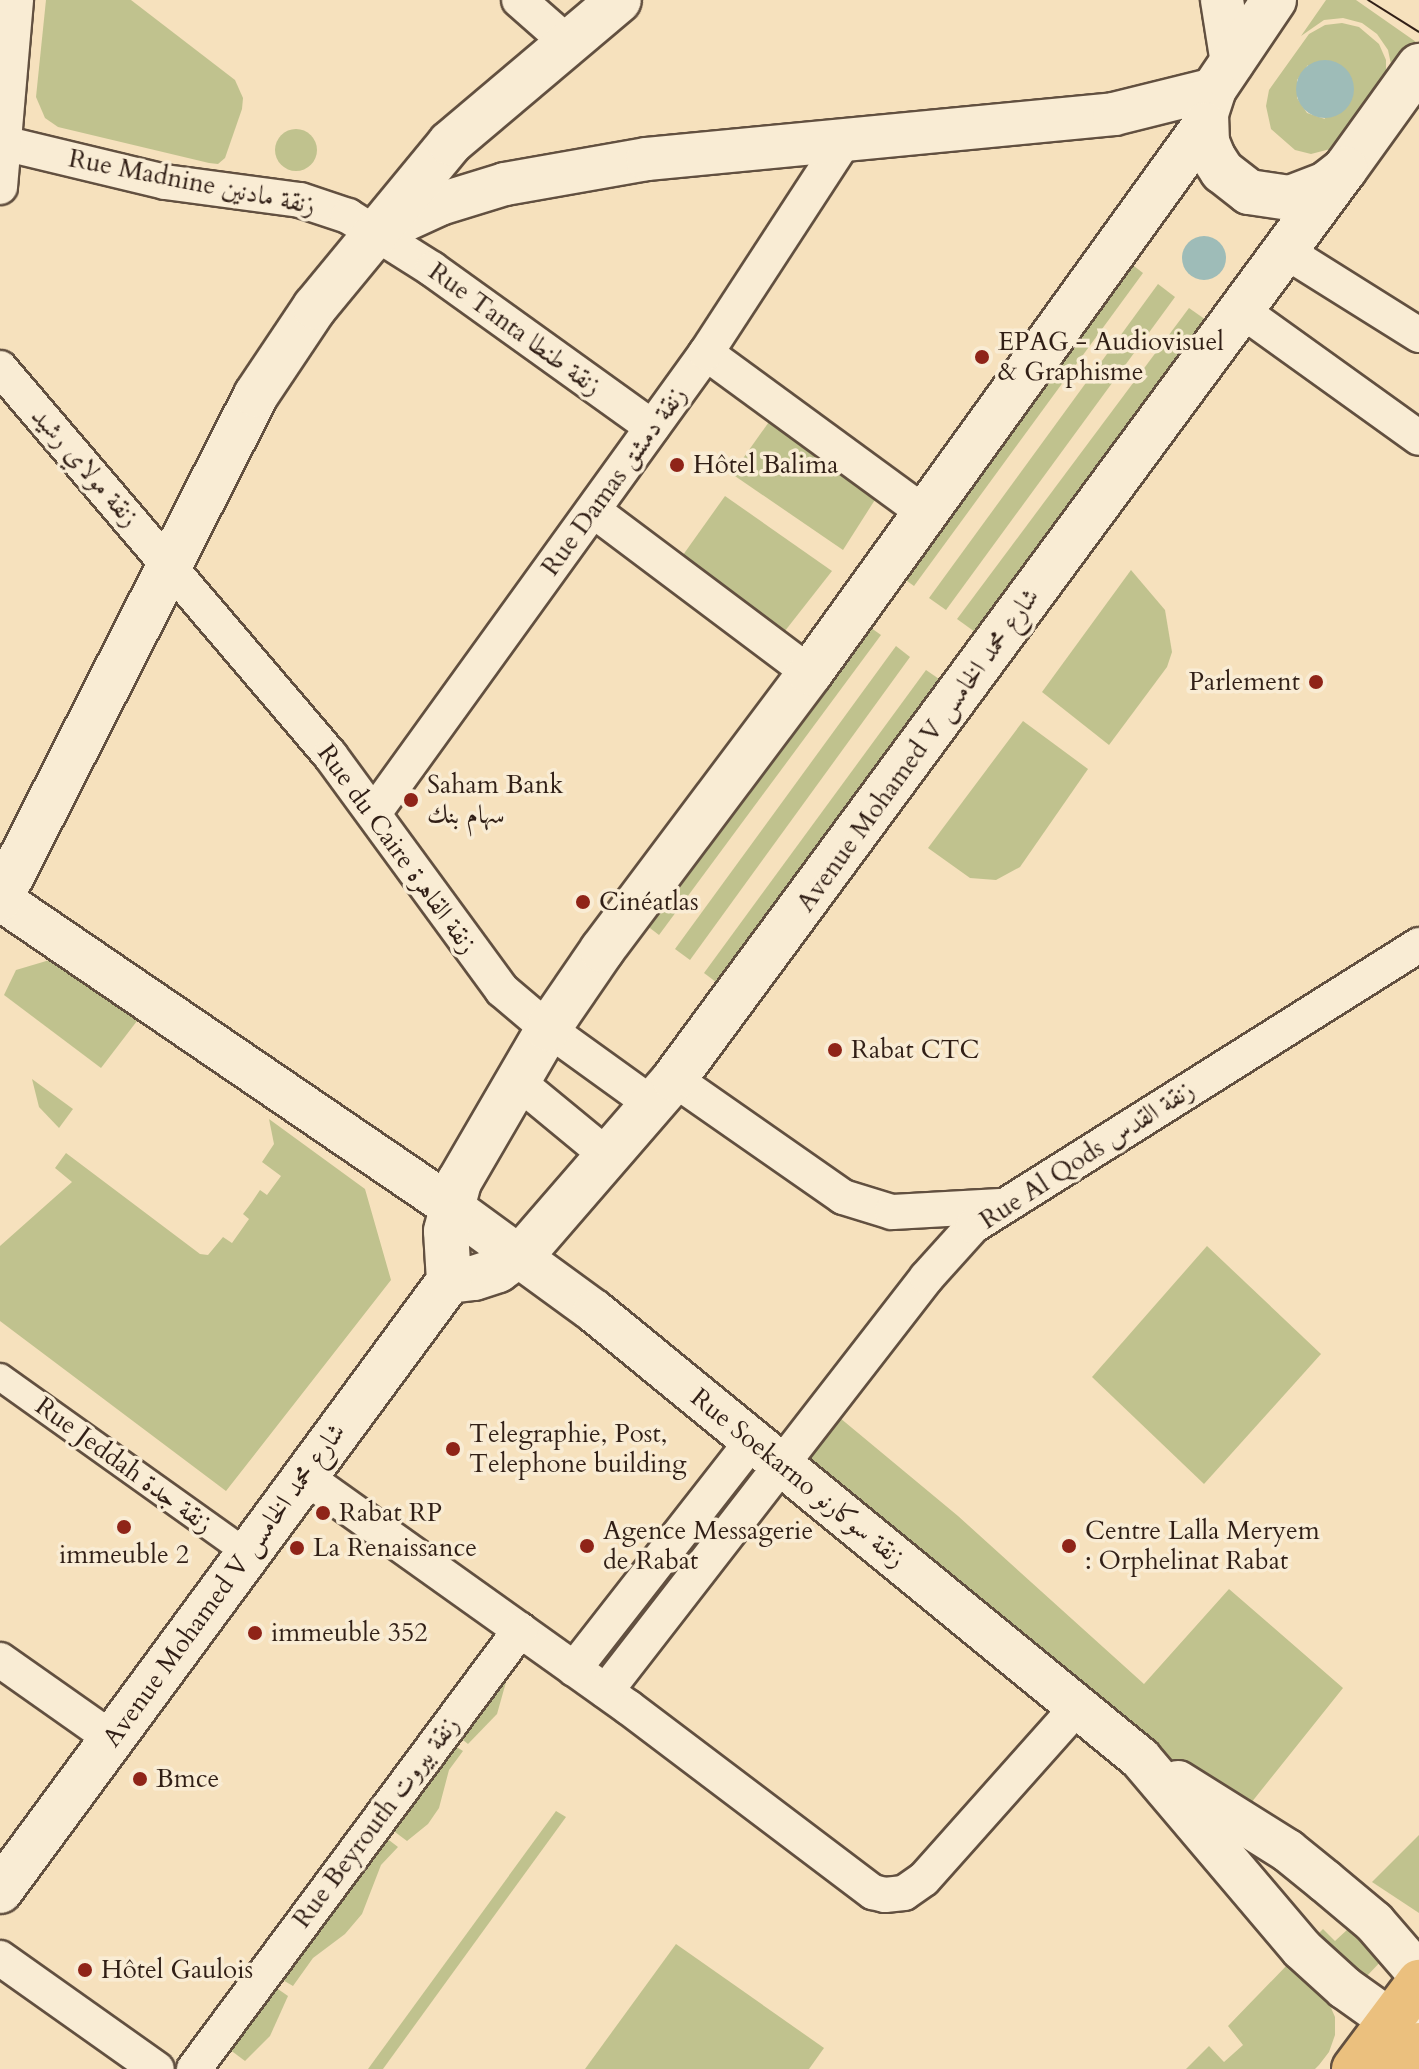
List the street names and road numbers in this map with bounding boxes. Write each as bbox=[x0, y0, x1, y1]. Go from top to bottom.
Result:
street label: Rue Madnine زنقة مادنين bbox=[66, 143, 318, 221]
street label: Rue Tanta زنقة طنطا bbox=[423, 256, 607, 402]
street label: Rue Damas زنقة دمشق bbox=[535, 380, 693, 582]
street label: زنقة مولاي رشيد bbox=[25, 401, 145, 533]
street label: Avenue Mohamed V شارع محمد الخامس bbox=[790, 582, 1046, 918]
street label: Rue du Caire زنقة القاهرة bbox=[311, 738, 483, 960]
street label: Rue Al Qods زنقة القدس bbox=[974, 1074, 1200, 1236]
street label: Rue Soekarno زنقة سوكارنو bbox=[685, 1382, 911, 1574]
street label: Rue Jeddah زنقة جدة bbox=[29, 1390, 219, 1540]
street label: Avenue Mohamed V شارع محمد الخامس bbox=[96, 1417, 352, 1753]
street label: Rue Beyrouth زنقة بيروت bbox=[286, 1710, 466, 1934]

